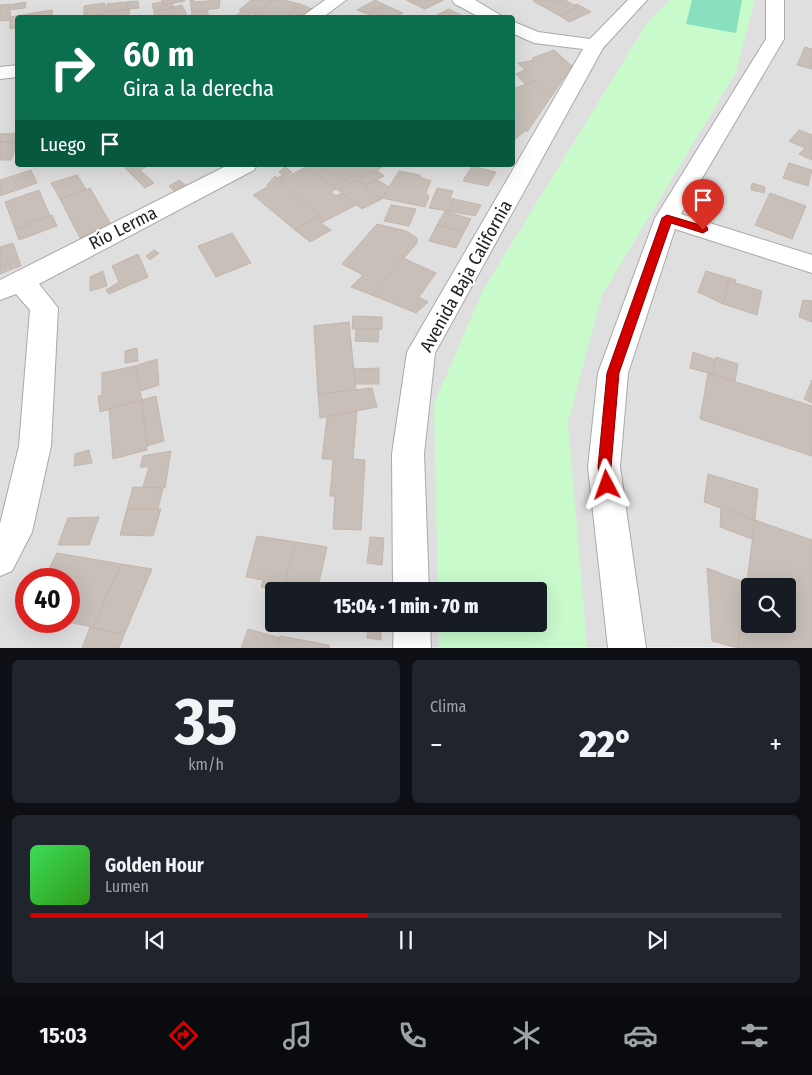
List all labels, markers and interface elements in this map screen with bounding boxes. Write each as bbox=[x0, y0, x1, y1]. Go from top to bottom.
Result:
text: 60 m bbox=[123, 33, 194, 75]
icon: right bbox=[40, 35, 105, 100]
text: Gira a la derecha bbox=[123, 75, 274, 102]
icon: arrive bbox=[96, 130, 124, 158]
text: Luego bbox=[40, 133, 86, 156]
pin bbox=[682, 179, 724, 230]
icon: arrive bbox=[689, 186, 717, 214]
street label: Avenida Baja California bbox=[415, 196, 517, 356]
street label: Río Lerma bbox=[85, 201, 161, 254]
position arrow bbox=[580, 458, 632, 510]
speed limit sign: 40 bbox=[15, 568, 80, 633]
map controls bbox=[741, 578, 796, 633]
button: search bbox=[741, 578, 796, 633]
text: 15:04 · 1 min · 70 m bbox=[334, 595, 478, 618]
text: 35 bbox=[175, 683, 237, 761]
text: Clima bbox=[430, 697, 466, 716]
text: 22° bbox=[579, 721, 633, 767]
text: − bbox=[430, 728, 443, 761]
text: + bbox=[769, 728, 782, 761]
text: km/h bbox=[188, 755, 224, 774]
text: Golden Hour bbox=[105, 854, 204, 877]
text: Lumen bbox=[105, 877, 149, 896]
icon: previous bbox=[141, 926, 169, 954]
icon: pause bbox=[392, 926, 420, 954]
icon: next bbox=[643, 926, 671, 954]
icon: directions bbox=[166, 1018, 201, 1053]
icon: music bbox=[280, 1018, 315, 1053]
icon: phone bbox=[395, 1018, 430, 1053]
icon: climate bbox=[509, 1018, 544, 1053]
icon: car bbox=[623, 1018, 658, 1053]
icon: filters bbox=[737, 1018, 772, 1053]
text: 15:03 bbox=[40, 1022, 87, 1049]

